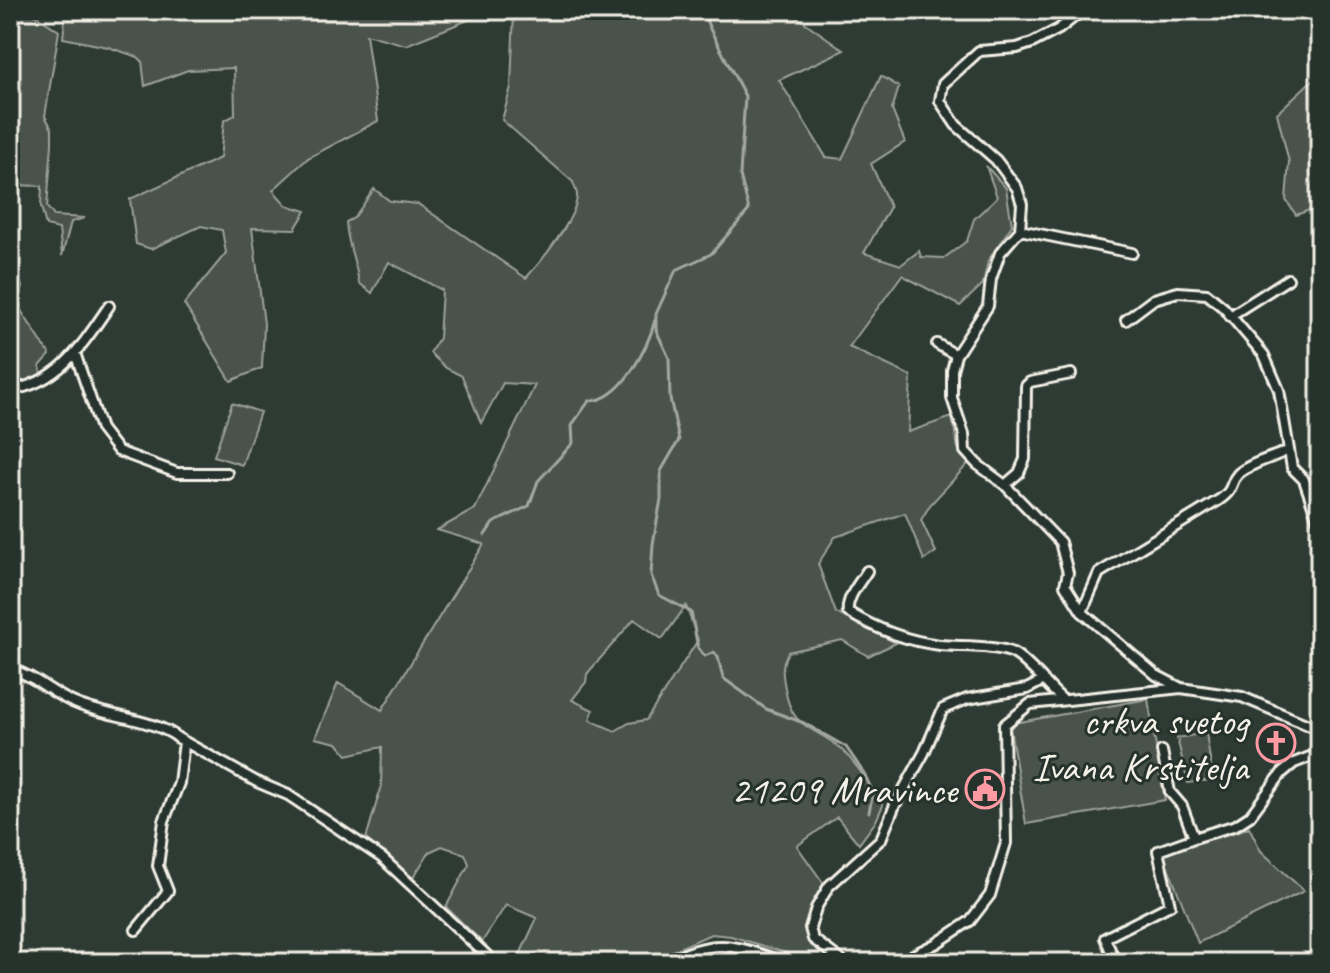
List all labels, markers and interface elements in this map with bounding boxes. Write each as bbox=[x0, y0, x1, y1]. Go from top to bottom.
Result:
place label: crkva svetog Ivana Krstitelja bbox=[1032, 696, 1251, 792]
church icon: crkva svetog Ivana Krstitelja bbox=[1255, 722, 1297, 764]
place label: 21209 Mravince bbox=[731, 765, 960, 815]
public building icon: 21209 Mravince bbox=[964, 768, 1006, 810]

